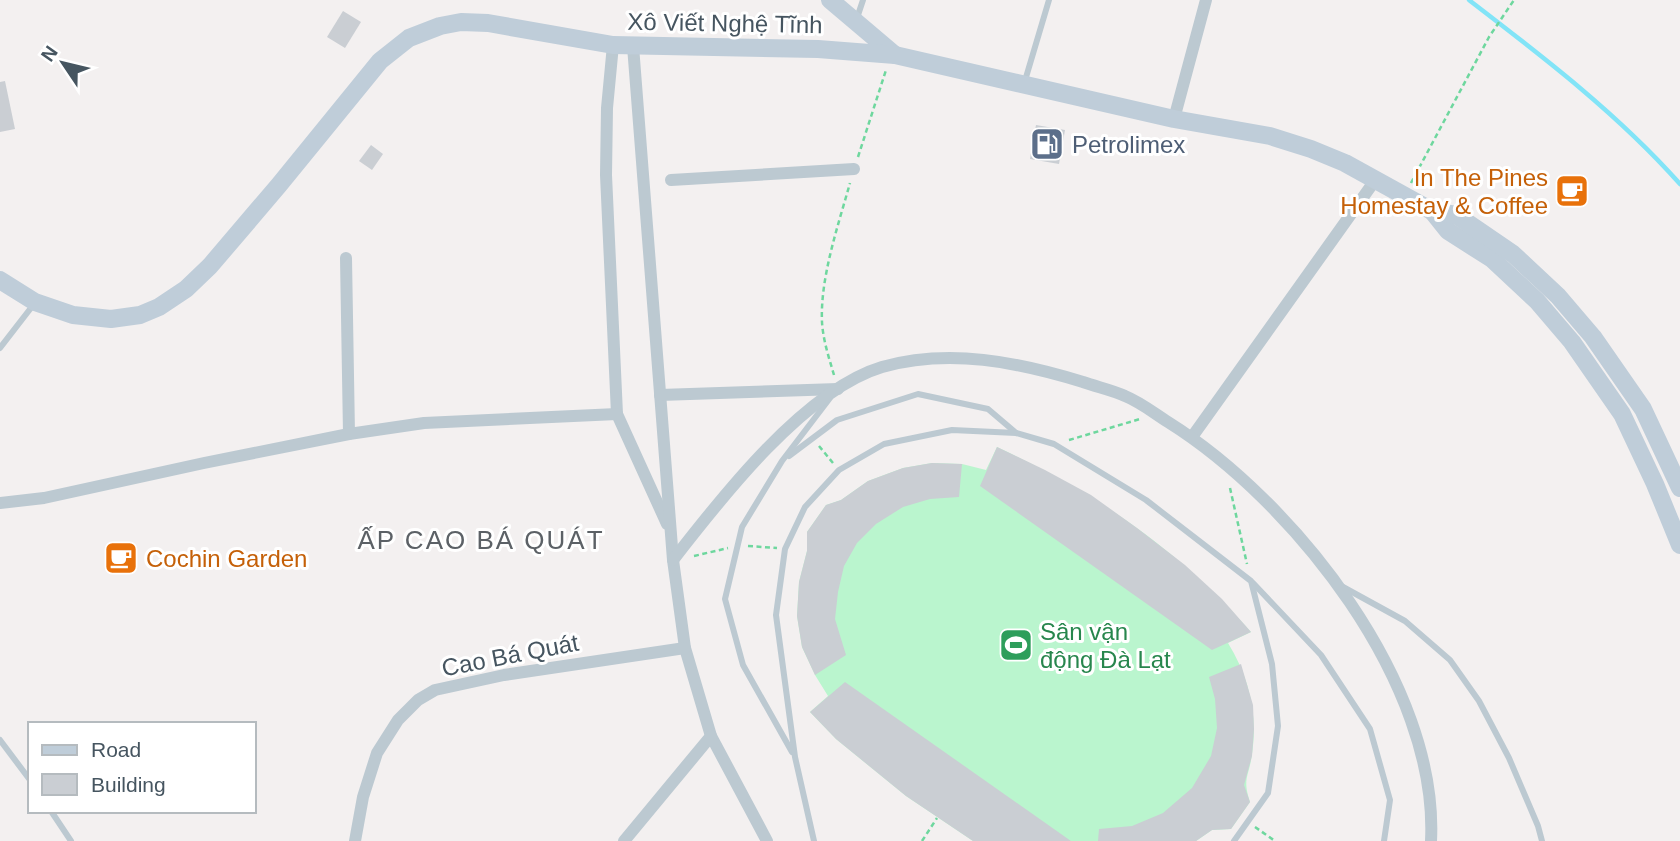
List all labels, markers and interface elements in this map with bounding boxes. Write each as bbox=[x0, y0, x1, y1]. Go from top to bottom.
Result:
street label: Xô Viết Nghệ Tĩnh bbox=[627, 8, 823, 38]
north arrow bbox=[28, 28, 98, 98]
text: N bbox=[37, 42, 62, 65]
fuel station icon: Petrolimex bbox=[1028, 125, 1066, 163]
place label: Petrolimex bbox=[1072, 131, 1185, 158]
place label: In The Pines Homestay & Coffee bbox=[1340, 164, 1548, 219]
cafe icon: In The Pines Homestay & Coffee bbox=[1553, 172, 1591, 210]
district label: ẤP CAO BÁ QUÁT bbox=[357, 525, 605, 555]
cafe icon: Cochin Garden bbox=[102, 539, 140, 577]
place label: Cochin Garden bbox=[146, 545, 307, 572]
place label: Sân vận động Đà Lạt bbox=[1040, 618, 1171, 673]
sports icon: Sân vận động Đà Lạt bbox=[997, 626, 1035, 664]
street label: Cao Bá Quát bbox=[439, 628, 581, 681]
legend bbox=[28, 722, 256, 813]
text: Road bbox=[91, 738, 141, 761]
text: Building bbox=[91, 773, 166, 796]

